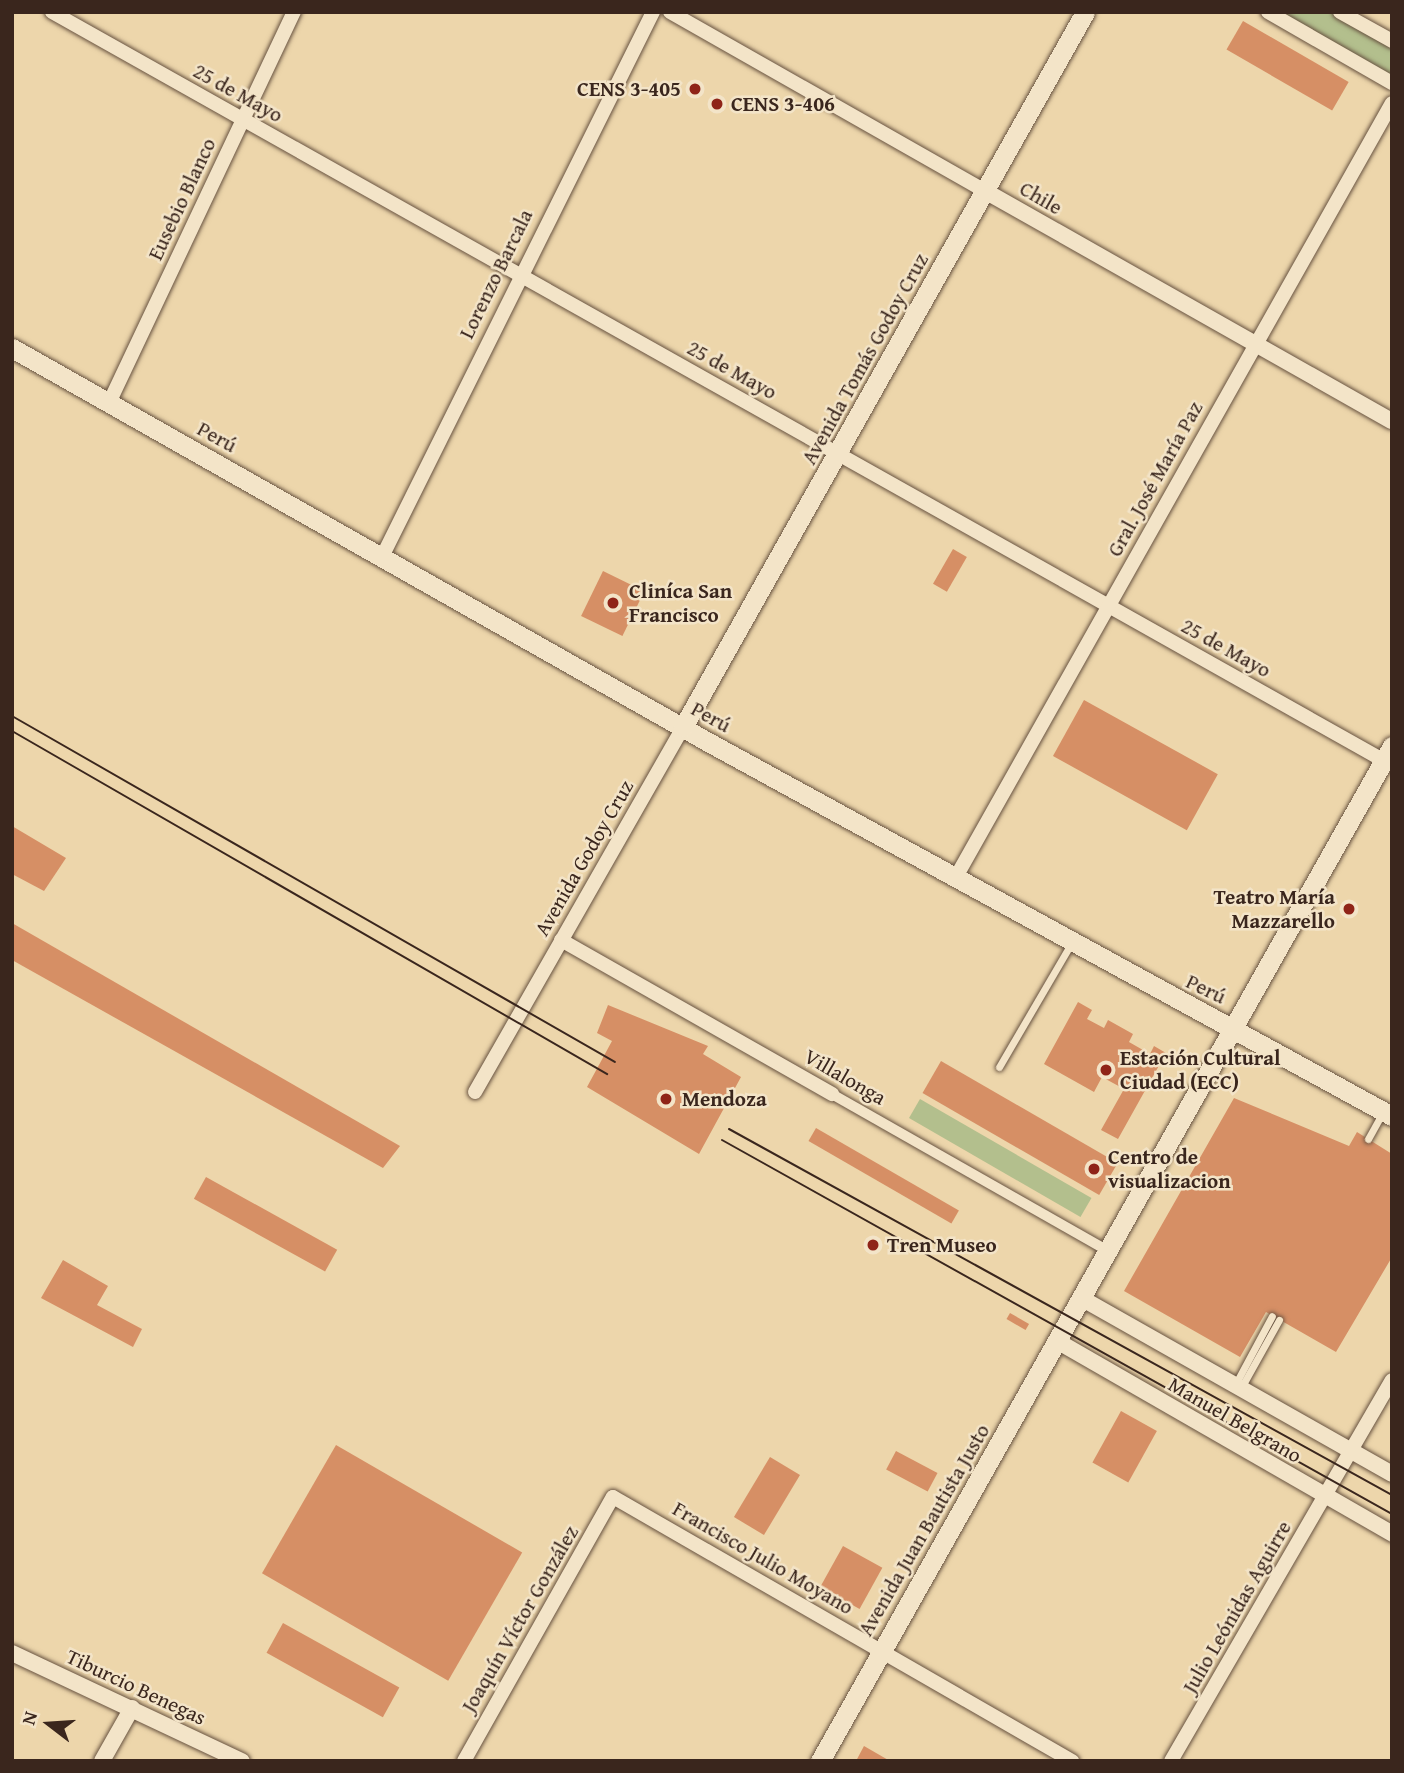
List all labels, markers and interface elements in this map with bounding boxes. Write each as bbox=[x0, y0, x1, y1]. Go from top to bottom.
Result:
street label: 25 de Mayo bbox=[189, 58, 287, 128]
place label: CENS 3-405 bbox=[577, 76, 681, 102]
marker: CENS 3-405 bbox=[687, 81, 703, 97]
place label: CENS 3-406 bbox=[731, 91, 835, 117]
marker: CENS 3-406 bbox=[709, 96, 725, 112]
street label: Eusebio Blanco bbox=[143, 134, 221, 264]
street label: Chile bbox=[1015, 176, 1067, 220]
street label: Lorenzo Barcala bbox=[454, 205, 538, 343]
street label: Avenida Tomás Godoy Cruz bbox=[796, 249, 934, 469]
street label: 25 de Mayo bbox=[683, 335, 781, 405]
street label: Gral. José María Paz bbox=[1102, 397, 1208, 561]
street label: Perú bbox=[193, 416, 241, 458]
place label: Cliníca San Francisco bbox=[629, 578, 732, 628]
marker: Cliníca San Francisco bbox=[603, 593, 623, 613]
street label: 25 de Mayo bbox=[1177, 613, 1275, 683]
street label: Perú bbox=[687, 696, 735, 738]
street label: Avenida Godoy Cruz bbox=[529, 776, 639, 940]
place label: Teatro María Mazzarello bbox=[1214, 884, 1335, 934]
marker: Teatro María Mazzarello bbox=[1341, 901, 1357, 917]
street label: Perú bbox=[1182, 969, 1230, 1009]
street label: Villalonga bbox=[800, 1044, 890, 1110]
place label: Estación Cultural Ciudad (ECC) bbox=[1120, 1045, 1281, 1095]
marker: Estación Cultural Ciudad (ECC) bbox=[1098, 1062, 1114, 1078]
place label: Mendoza bbox=[682, 1086, 767, 1112]
marker: Mendoza bbox=[656, 1089, 676, 1109]
place label: Centro de visualizacion bbox=[1108, 1144, 1231, 1194]
marker: Centro de visualizacion bbox=[1086, 1161, 1102, 1177]
place label: Tren Museo bbox=[887, 1232, 997, 1258]
marker: Tren Museo bbox=[865, 1237, 881, 1253]
street label: Manuel Belgrano bbox=[1164, 1372, 1306, 1468]
street label: Avenida Juan Bautista Justo bbox=[853, 1420, 995, 1640]
street label: Francisco Julio Moyano bbox=[668, 1496, 858, 1620]
street label: Julio Leónidas Aguirre bbox=[1177, 1516, 1297, 1698]
street label: Joaquín Víctor González bbox=[456, 1521, 584, 1717]
street label: Tiburcio Benegas bbox=[62, 1644, 210, 1730]
north arrow bbox=[14, 1689, 84, 1759]
text: N bbox=[14, 1708, 44, 1728]

